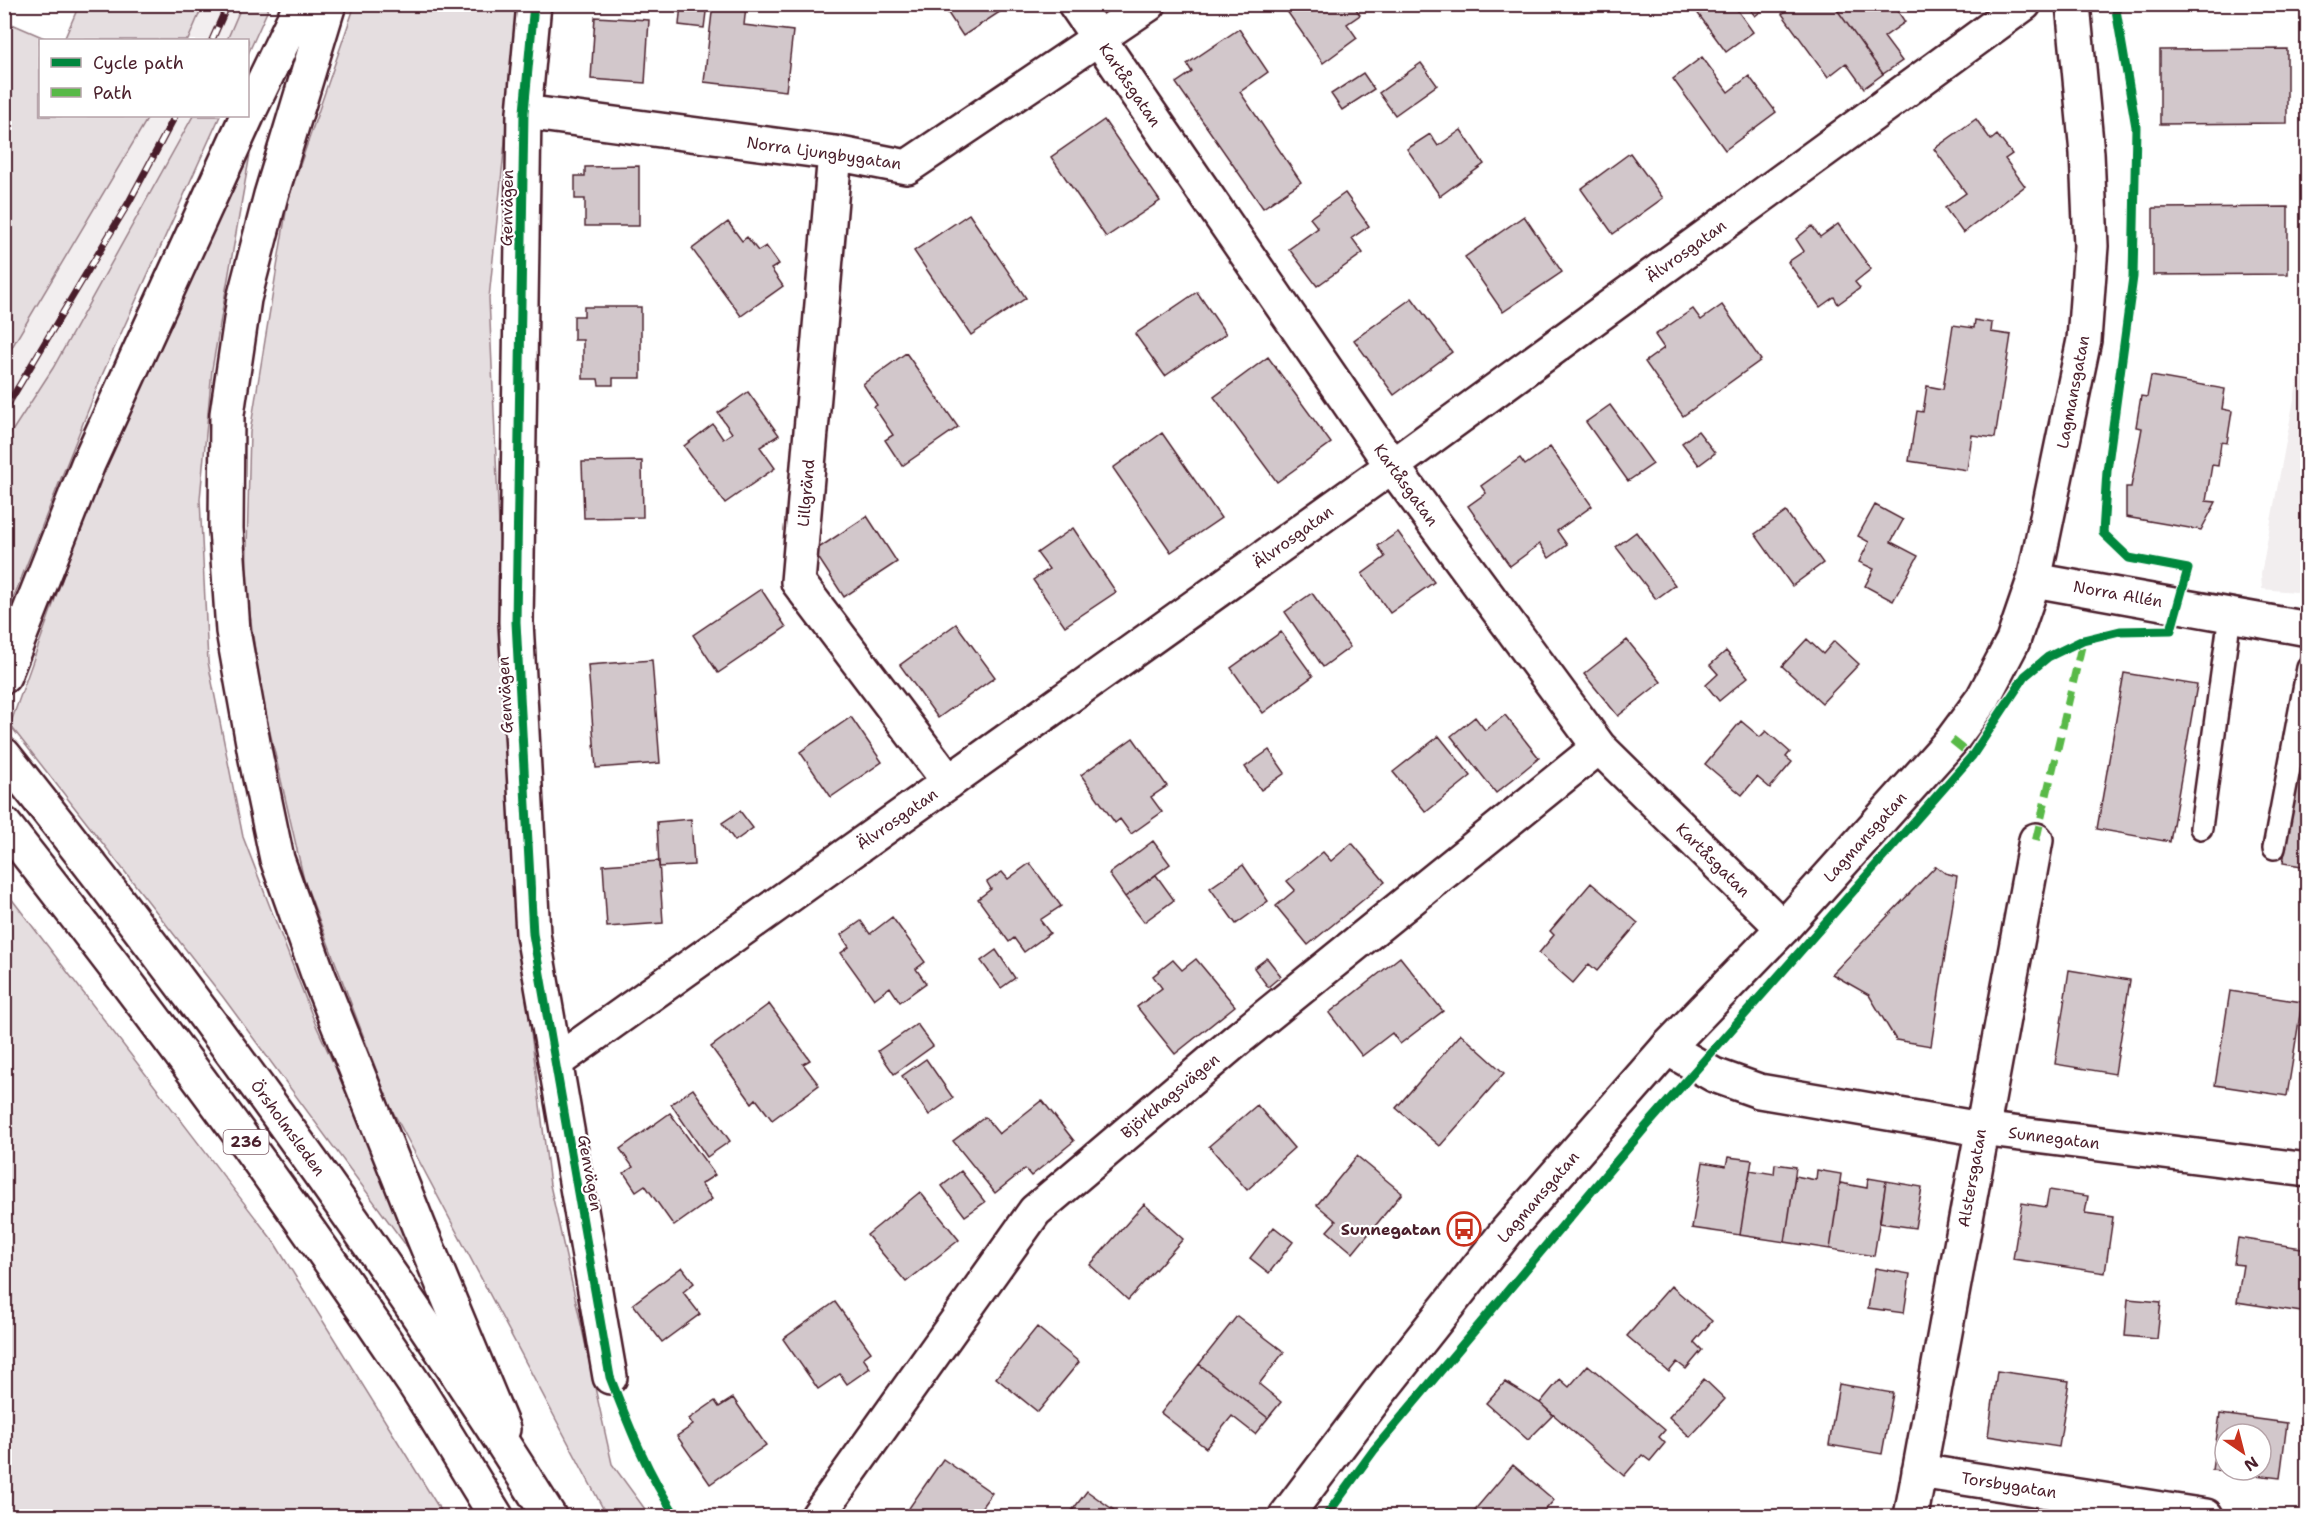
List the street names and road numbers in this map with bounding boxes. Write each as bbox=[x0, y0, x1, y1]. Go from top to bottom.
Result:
street label: Kartåsgatan bbox=[1094, 39, 1166, 131]
street label: Norra Ljungbygatan bbox=[745, 132, 903, 174]
street label: Genvägen bbox=[496, 169, 518, 247]
street label: Älvrosgatan bbox=[1642, 215, 1731, 287]
street label: Lagmansgatan bbox=[2052, 333, 2094, 450]
street label: Kartåsgatan bbox=[1369, 440, 1443, 530]
street label: Lillgränd bbox=[793, 458, 819, 528]
street label: Älvrosgatan bbox=[1249, 501, 1338, 573]
street label: Norra Allén bbox=[2072, 576, 2164, 612]
street label: Genvägen bbox=[492, 656, 518, 734]
street label: Älvrosgatan bbox=[852, 783, 942, 855]
street label: Lagmansgatan bbox=[1819, 787, 1911, 887]
street label: Kartåsgatan bbox=[1671, 818, 1755, 902]
street label: Björkhagsvägen bbox=[1116, 1049, 1224, 1143]
street label: Örsholmsleden bbox=[246, 1076, 330, 1180]
street label: Sunnegatan bbox=[2007, 1122, 2101, 1154]
street label: Alstersgatan bbox=[1953, 1127, 1991, 1229]
road number: 236 bbox=[224, 1130, 268, 1154]
street label: Genvägen bbox=[573, 1133, 607, 1213]
street label: Lagmansgatan bbox=[1492, 1147, 1584, 1247]
street label: Torsbygatan bbox=[1960, 1467, 2058, 1503]

